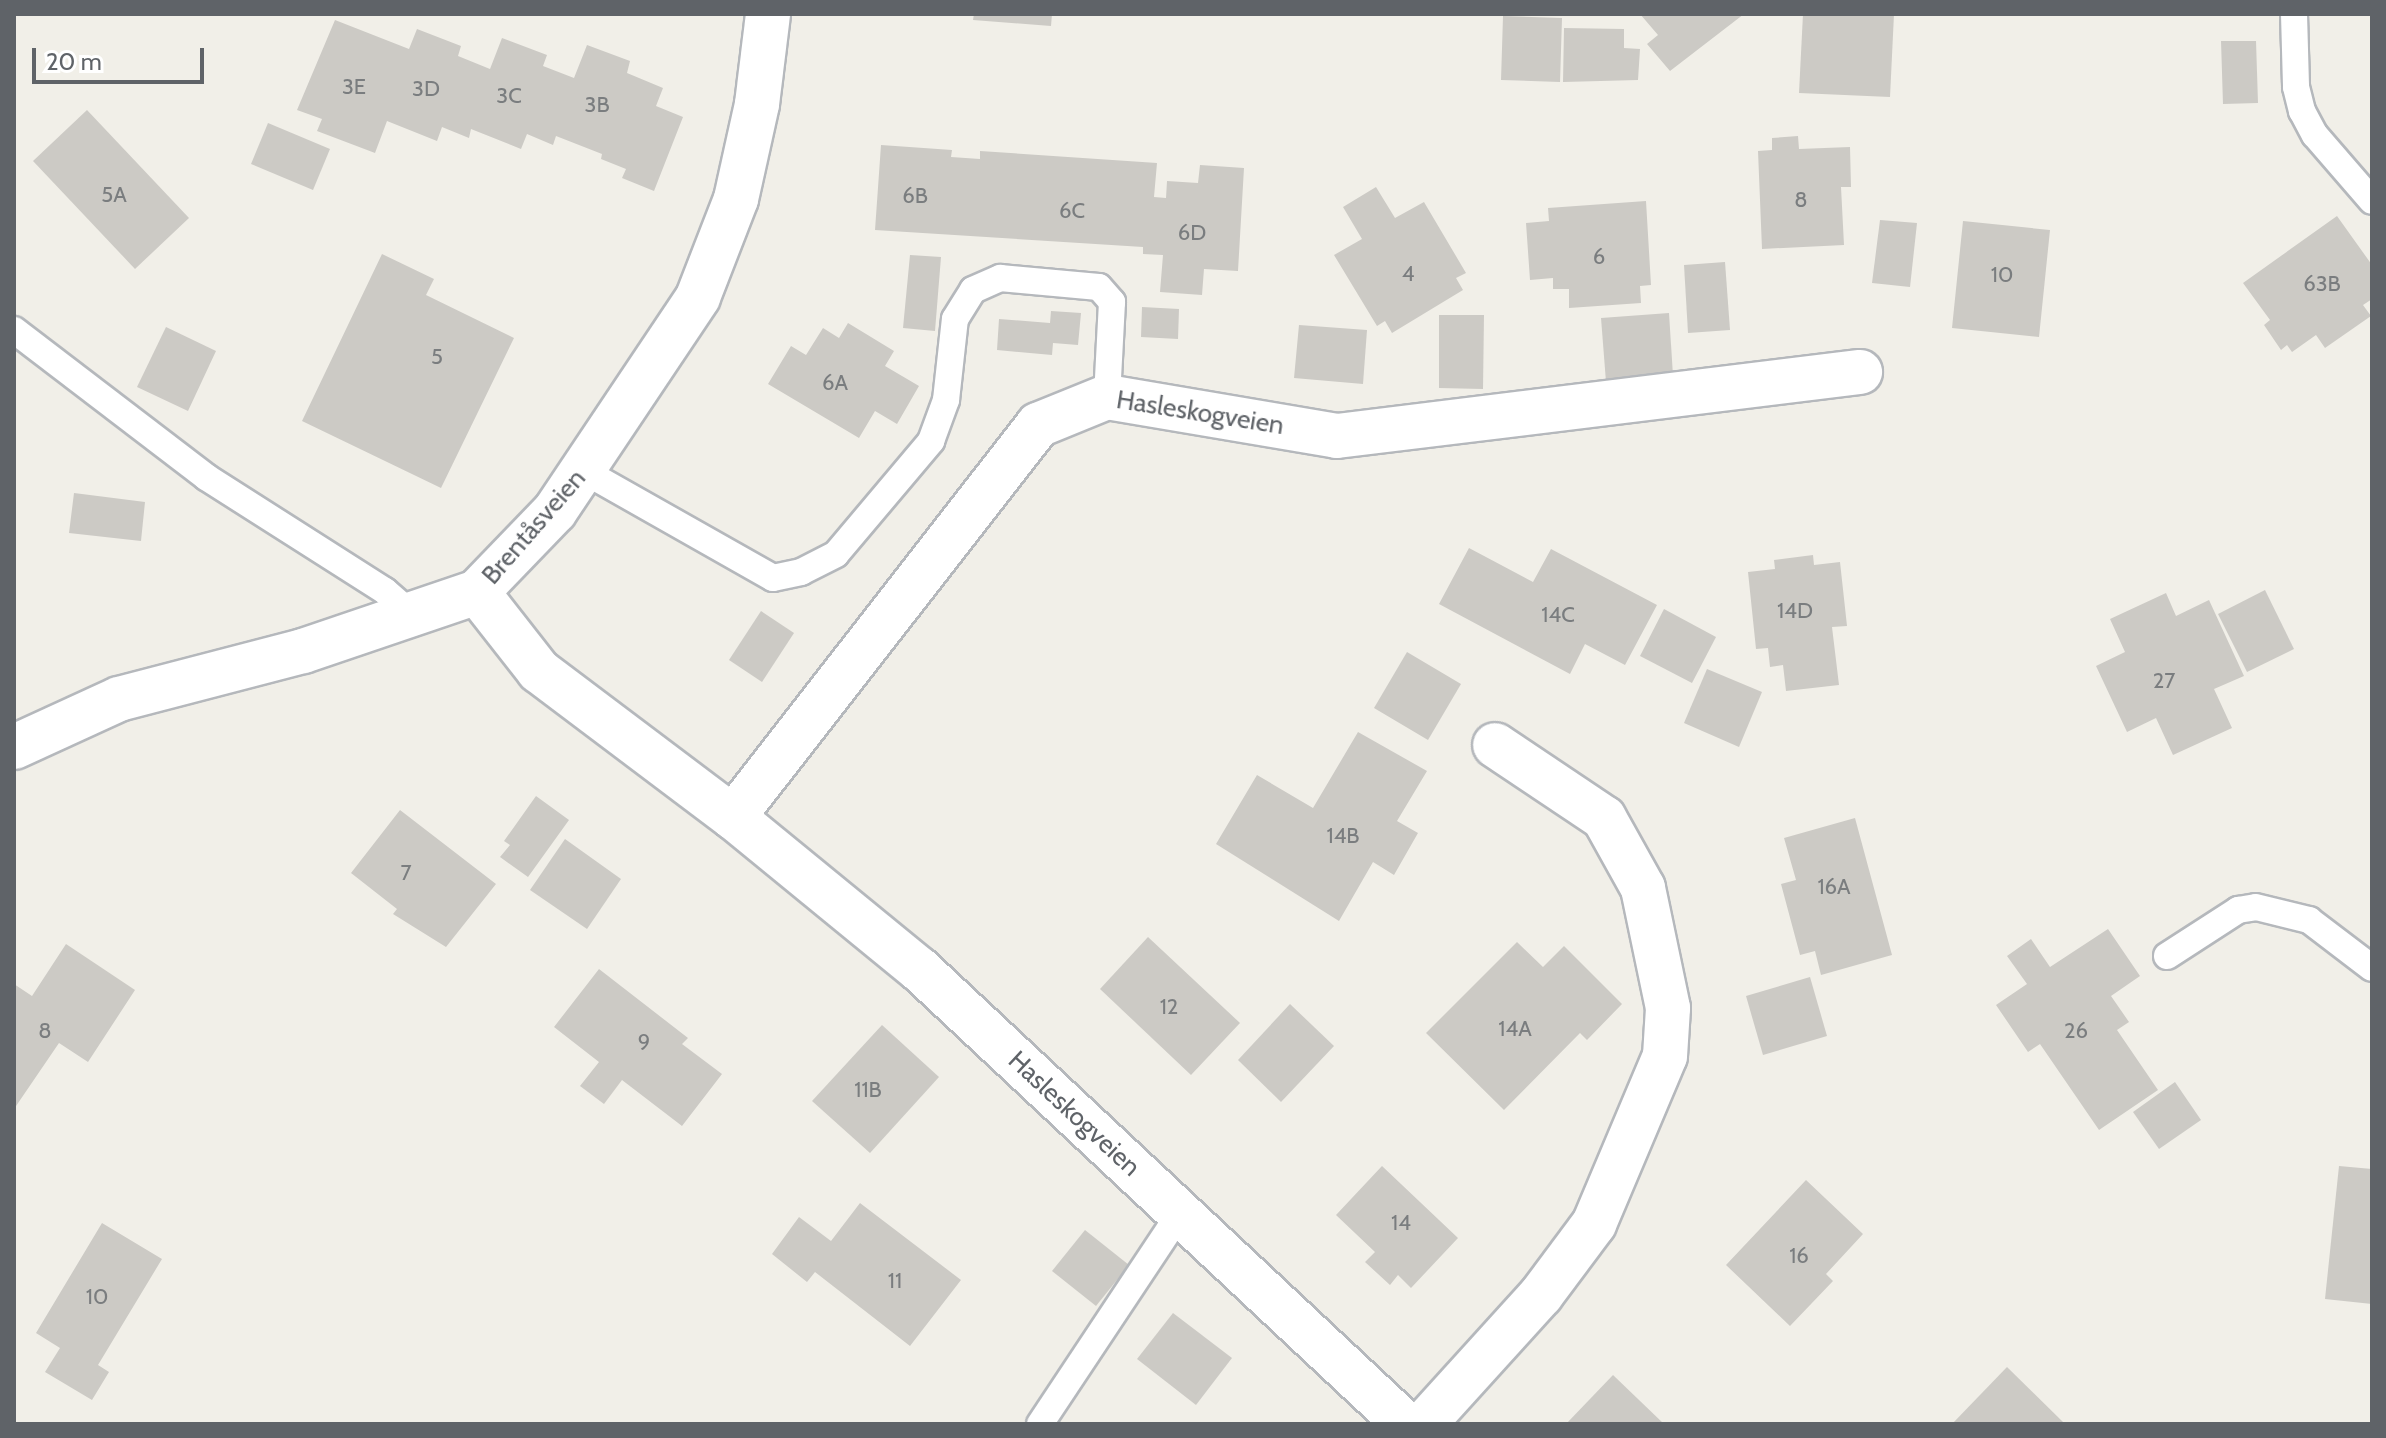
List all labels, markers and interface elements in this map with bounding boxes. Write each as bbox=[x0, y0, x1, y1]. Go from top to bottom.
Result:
scale bar bbox=[36, 32, 208, 82]
text: 20 m bbox=[46, 47, 102, 76]
house number: 3E bbox=[342, 74, 366, 100]
house number: 3D bbox=[412, 76, 440, 102]
house number: 3C bbox=[496, 83, 522, 109]
house number: 3B bbox=[584, 92, 610, 118]
house number: 5A bbox=[101, 182, 127, 208]
house number: 6B bbox=[902, 183, 928, 209]
house number: 8 bbox=[1794, 187, 1808, 213]
house number: 6C bbox=[1059, 198, 1085, 224]
house number: 6D bbox=[1178, 220, 1206, 246]
house number: 6 bbox=[1593, 244, 1605, 270]
house number: 4 bbox=[1402, 261, 1414, 287]
house number: 10 bbox=[1991, 262, 2013, 288]
house number: 63B bbox=[2303, 271, 2341, 297]
house number: 5 bbox=[431, 344, 443, 370]
house number: 6A bbox=[822, 370, 848, 396]
street label: Hasleskogveien bbox=[1114, 384, 1286, 442]
street label: Brentåsveien bbox=[476, 463, 592, 591]
house number: 14D bbox=[1777, 598, 1813, 624]
house number: 14C bbox=[1541, 602, 1575, 628]
house number: 27 bbox=[2153, 668, 2175, 694]
house number: 14B bbox=[1326, 823, 1360, 849]
house number: 7 bbox=[400, 860, 412, 886]
house number: 16A bbox=[1817, 874, 1851, 900]
house number: 12 bbox=[1160, 994, 1178, 1020]
house number: 14A bbox=[1498, 1016, 1532, 1042]
house number: 8 bbox=[38, 1018, 52, 1044]
house number: 26 bbox=[2064, 1018, 2088, 1044]
house number: 9 bbox=[638, 1029, 650, 1055]
street label: Hasleskogveien bbox=[1002, 1045, 1146, 1183]
house number: 11B bbox=[854, 1077, 882, 1103]
house number: 14 bbox=[1391, 1210, 1411, 1236]
house number: 16 bbox=[1789, 1243, 1809, 1269]
house number: 11 bbox=[888, 1268, 902, 1294]
house number: 10 bbox=[86, 1284, 108, 1310]

